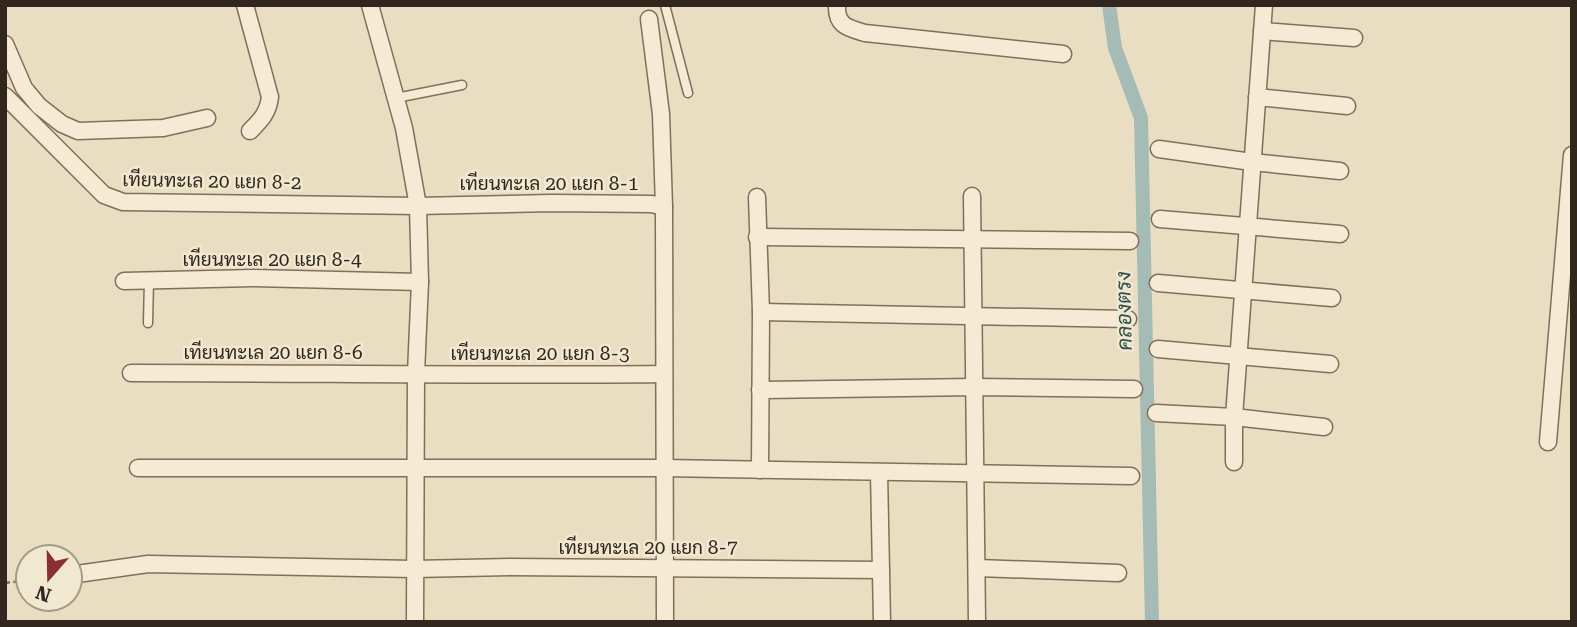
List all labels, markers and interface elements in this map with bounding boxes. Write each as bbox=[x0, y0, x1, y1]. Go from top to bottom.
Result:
street label: เทียนทะเล 20 แยก 8-2 bbox=[122, 167, 302, 194]
street label: เทียนทะเล 20 แยก 8-1 bbox=[459, 171, 639, 195]
street label: เทียนทะเล 20 แยก 8-4 bbox=[182, 247, 362, 271]
water label: คลองตรง bbox=[1111, 271, 1137, 351]
street label: เทียนทะเล 20 แยก 8-6 bbox=[183, 340, 363, 364]
street label: เทียนทะเล 20 แยก 8-3 bbox=[450, 341, 630, 365]
street label: เทียนทะเล 20 แยก 8-7 bbox=[558, 535, 738, 559]
north arrow bbox=[14, 543, 84, 613]
text: N bbox=[32, 580, 54, 607]

